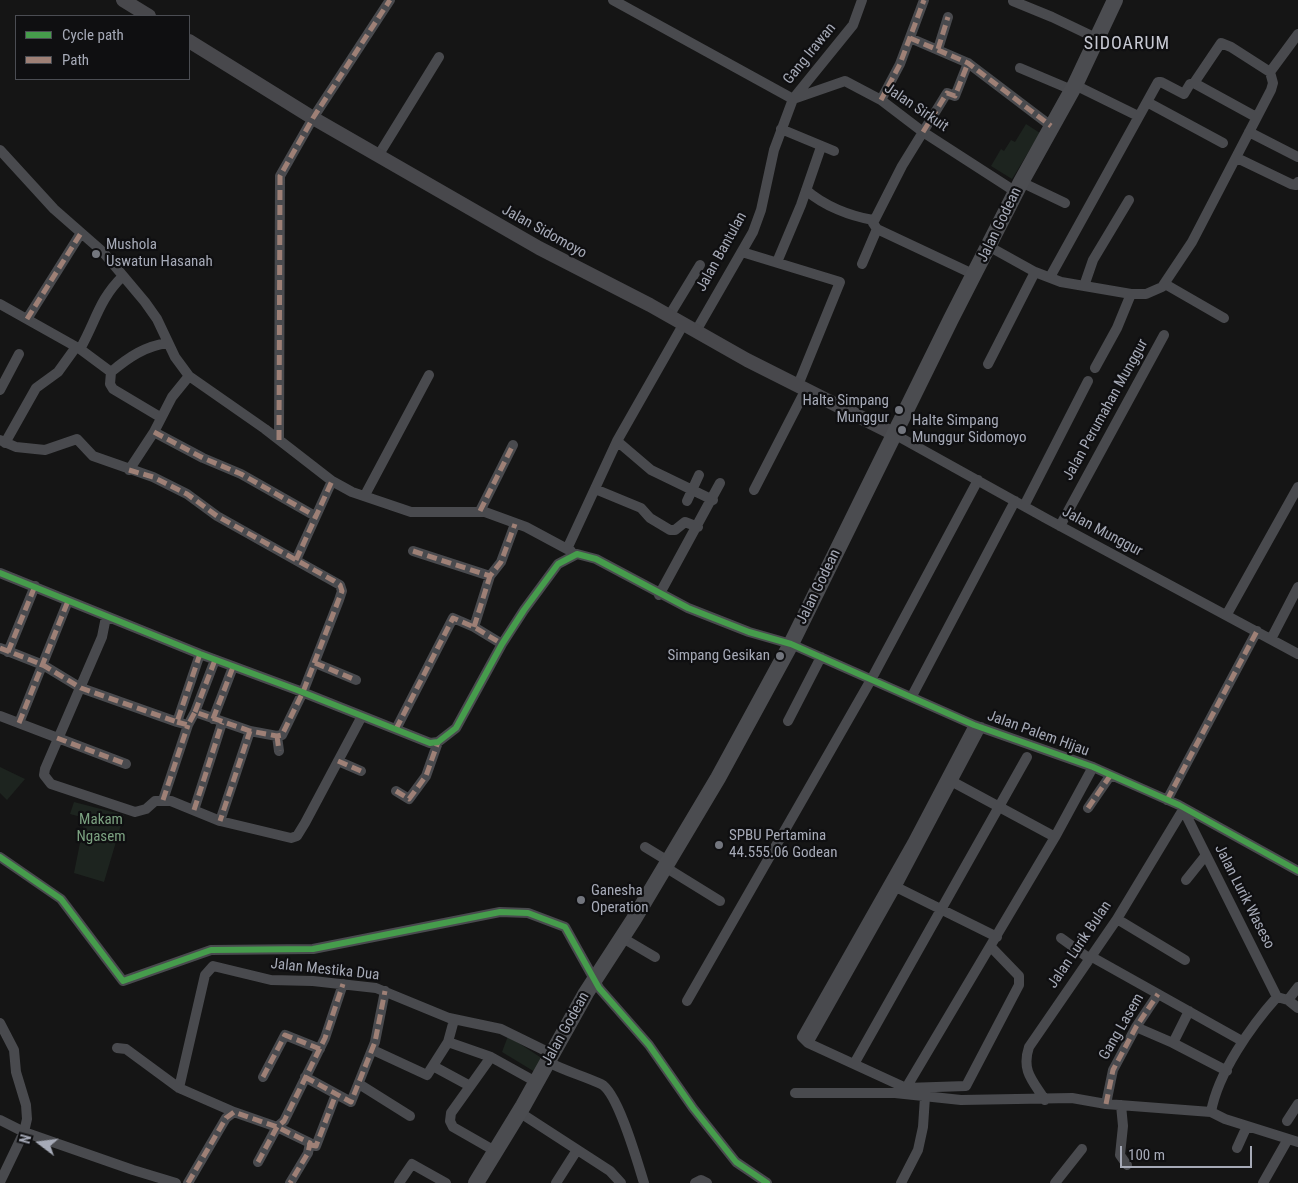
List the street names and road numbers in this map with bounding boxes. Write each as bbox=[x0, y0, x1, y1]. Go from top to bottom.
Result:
street label: Gang Irawan bbox=[780, 20, 840, 88]
street label: Jalan Sirkuit bbox=[881, 80, 951, 136]
street label: Jalan Godean bbox=[974, 185, 1026, 265]
street label: Jalan Sidomoyo bbox=[498, 201, 590, 263]
street label: Jalan Bantulan bbox=[693, 209, 751, 295]
street label: Jalan Perumahan Munggur bbox=[1060, 336, 1152, 484]
street label: Jalan Munggur bbox=[1059, 503, 1145, 561]
street label: Jalan Godean bbox=[793, 547, 845, 627]
street label: Jalan Palem Hijau bbox=[985, 707, 1091, 761]
street label: Jalan Lurik Waseso bbox=[1210, 842, 1278, 952]
street label: Jalan Lurik Bulan bbox=[1044, 898, 1116, 992]
street label: Jalan Mestika Dua bbox=[270, 955, 380, 985]
street label: Jalan Godean bbox=[538, 989, 594, 1069]
street label: Gang Lasem bbox=[1096, 991, 1148, 1063]

